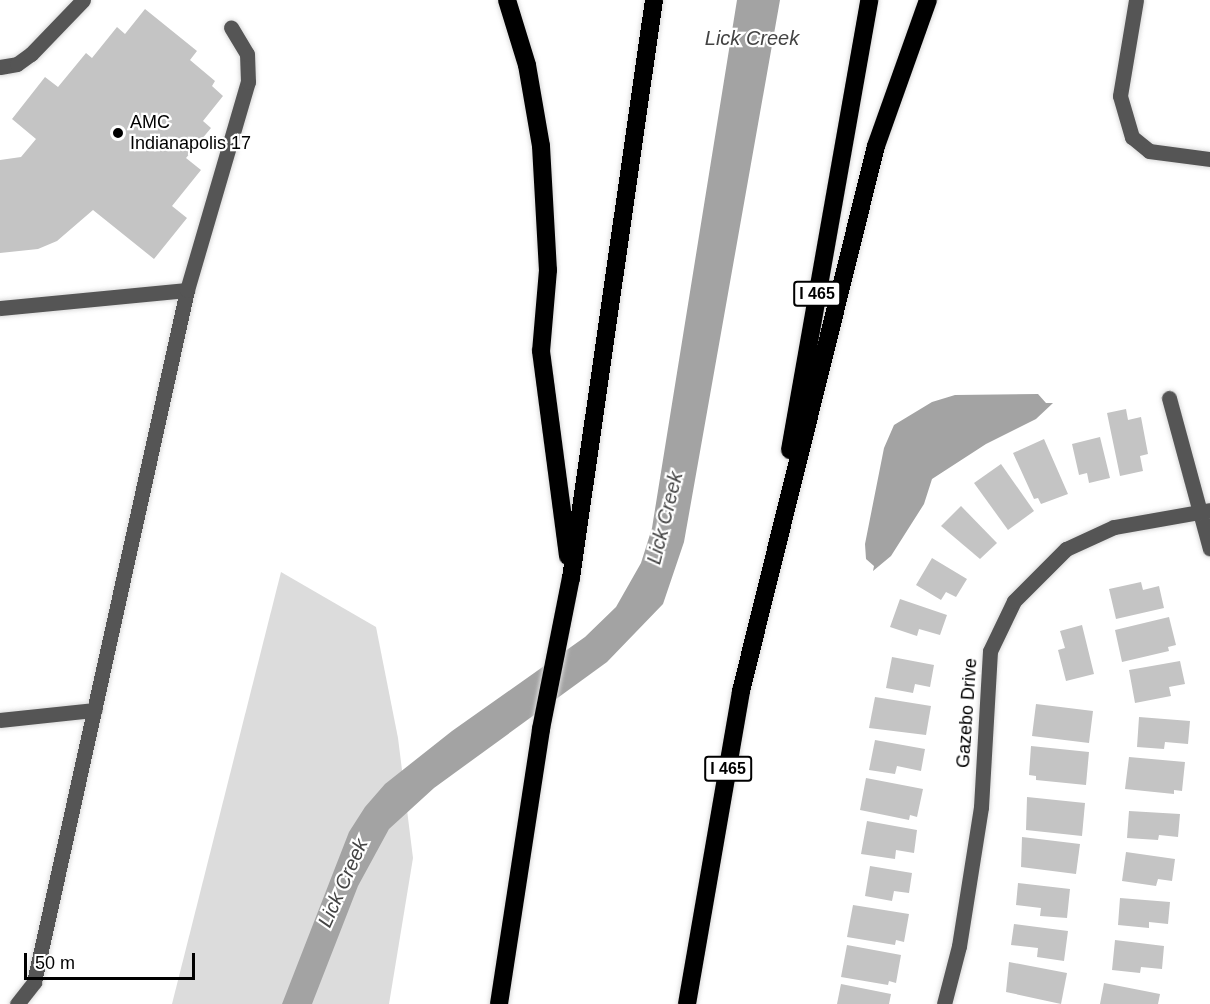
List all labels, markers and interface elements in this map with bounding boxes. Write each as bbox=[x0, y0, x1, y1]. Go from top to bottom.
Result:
water label: Lick Creek bbox=[705, 26, 799, 50]
place label: AMC Indianapolis 17 bbox=[130, 112, 251, 154]
marker: AMC Indianapolis 17 bbox=[111, 126, 125, 140]
road number: I 465 bbox=[793, 281, 841, 307]
water label: Lick Creek bbox=[642, 469, 688, 567]
street label: Gazebo Drive bbox=[952, 657, 982, 769]
road number: I 465 bbox=[704, 756, 752, 782]
water label: Lick Creek bbox=[313, 835, 373, 931]
scale bar bbox=[27, 941, 198, 979]
text: 50 m bbox=[35, 953, 75, 973]

